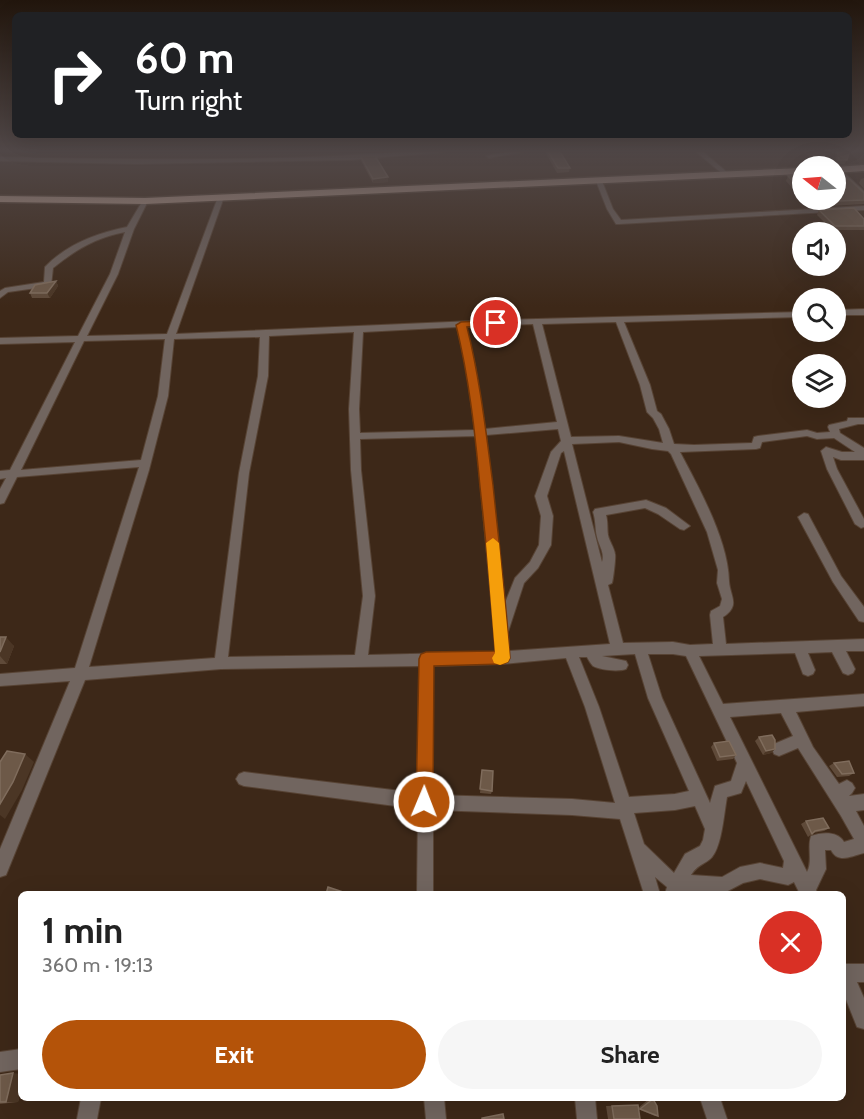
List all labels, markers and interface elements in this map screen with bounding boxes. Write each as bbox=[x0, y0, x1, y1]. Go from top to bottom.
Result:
text: 60 m bbox=[135, 32, 234, 84]
icon: right bbox=[36, 36, 114, 114]
text: Turn right bbox=[135, 84, 242, 117]
north arrow bbox=[792, 156, 846, 210]
map controls bbox=[792, 156, 846, 408]
button: sound bbox=[792, 222, 846, 276]
button: search bbox=[792, 288, 846, 342]
pin bbox=[470, 297, 521, 348]
icon: arrive bbox=[479, 306, 512, 339]
button: layers bbox=[792, 354, 846, 408]
position arrow bbox=[392, 770, 456, 834]
text: 1 min bbox=[42, 908, 123, 952]
button: close bbox=[759, 911, 822, 974]
text: 360 m · 19:13 bbox=[42, 953, 153, 977]
button: Exit bbox=[42, 1020, 426, 1089]
button: Share bbox=[438, 1020, 822, 1089]

